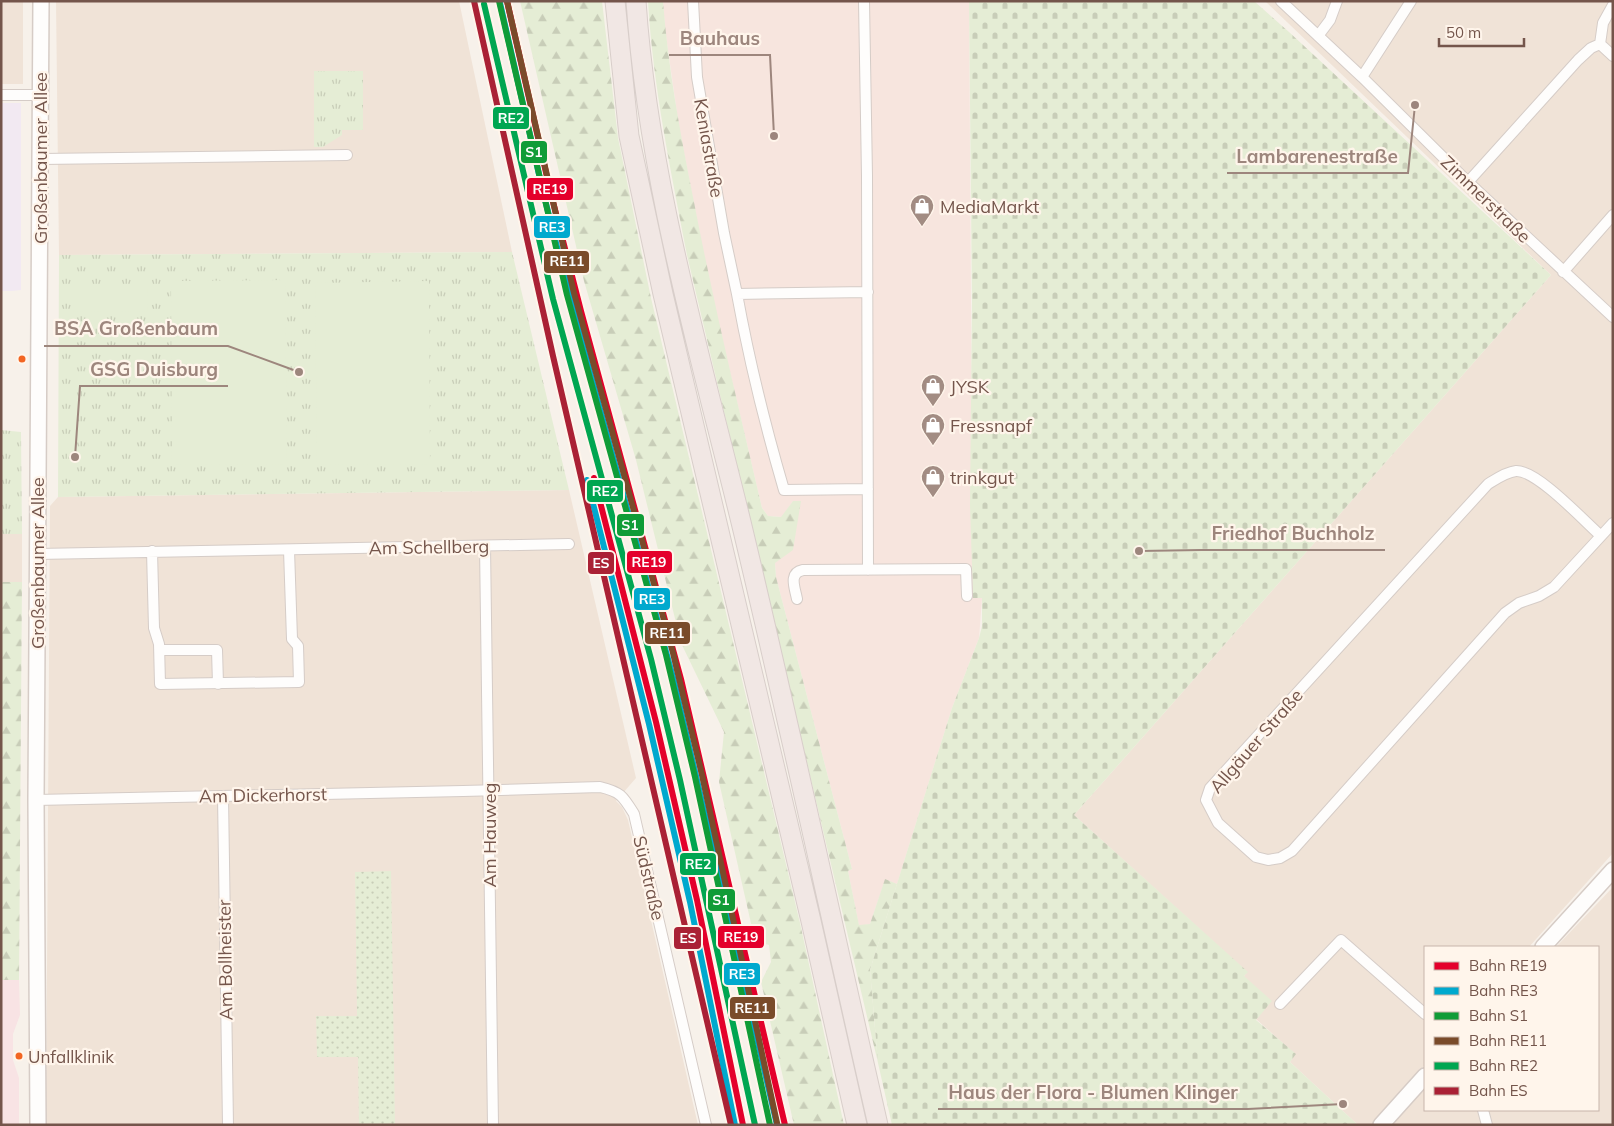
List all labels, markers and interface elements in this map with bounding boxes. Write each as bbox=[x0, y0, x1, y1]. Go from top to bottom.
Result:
scale bar bbox=[1439, 15, 1524, 47]
callout: Bauhaus bbox=[669, 21, 770, 55]
text: 50 m bbox=[1446, 23, 1481, 42]
text: Bauhaus bbox=[680, 26, 760, 50]
street label: Großenbaumer Allee bbox=[29, 72, 52, 244]
street label: Keniastraße bbox=[689, 97, 729, 199]
line badge: RE2 bbox=[492, 106, 530, 130]
text: RE2 bbox=[498, 109, 524, 127]
callout: Lambarenestraße bbox=[1227, 139, 1408, 173]
line badge: S1 bbox=[520, 140, 548, 164]
text: S1 bbox=[525, 143, 543, 161]
text: Lambarenestraße bbox=[1236, 144, 1398, 168]
street label: Zimmerstraße bbox=[1436, 150, 1536, 248]
line badge: RE19 bbox=[526, 177, 574, 201]
text: RE19 bbox=[533, 180, 567, 198]
shop icon: MediaMarkt bbox=[909, 193, 935, 227]
place label: MediaMarkt bbox=[940, 195, 1039, 218]
line badge: RE3 bbox=[533, 215, 571, 239]
text: RE3 bbox=[539, 218, 565, 236]
line badge: RE11 bbox=[543, 250, 590, 274]
text: RE11 bbox=[550, 252, 584, 270]
callout: BSA Großenbaum bbox=[44, 312, 228, 346]
text: BSA Großenbaum bbox=[54, 316, 218, 340]
callout: GSG Duisburg bbox=[80, 352, 228, 386]
unlabelled marker bbox=[17, 354, 27, 364]
text: GSG Duisburg bbox=[90, 357, 218, 381]
shop icon: JYSK bbox=[920, 373, 946, 407]
place label: JYSK bbox=[950, 375, 990, 398]
shop icon: Fressnapf bbox=[920, 412, 946, 446]
place label: Fressnapf bbox=[950, 414, 1033, 437]
shop icon: trinkgut bbox=[920, 464, 946, 498]
place label: trinkgut bbox=[950, 466, 1014, 489]
street label: Großenbaumer Allee bbox=[26, 477, 49, 649]
line badge: RE2 bbox=[586, 479, 624, 503]
text: RE2 bbox=[592, 482, 618, 500]
line badge: S1 bbox=[616, 513, 645, 537]
text: S1 bbox=[621, 516, 639, 534]
callout: Friedhof Buchholz bbox=[1201, 516, 1385, 550]
text: Friedhof Buchholz bbox=[1211, 521, 1375, 545]
street label: Am Schellberg bbox=[368, 534, 490, 560]
line badge: RE19 bbox=[626, 550, 673, 574]
line badge: ES bbox=[587, 551, 615, 575]
text: RE19 bbox=[632, 553, 666, 571]
text: ES bbox=[592, 554, 610, 572]
line badge: RE3 bbox=[633, 587, 671, 611]
text: RE3 bbox=[639, 590, 665, 608]
line badge: RE11 bbox=[644, 621, 691, 645]
text: RE11 bbox=[650, 624, 684, 642]
street label: Allgäuer Straße bbox=[1204, 684, 1308, 798]
street label: Am Dickerhorst bbox=[199, 782, 327, 808]
street label: Am Hauweg bbox=[478, 783, 501, 887]
street label: Südstraße bbox=[628, 834, 670, 922]
line badge: RE2 bbox=[679, 852, 717, 876]
text: RE2 bbox=[685, 855, 711, 873]
line badge: S1 bbox=[707, 888, 736, 912]
text: S1 bbox=[712, 891, 730, 909]
street label: Am Bollheister bbox=[212, 899, 238, 1021]
line badge: RE19 bbox=[717, 925, 765, 949]
line badge: ES bbox=[673, 926, 702, 950]
text: RE19 bbox=[724, 928, 758, 946]
text: ES bbox=[679, 929, 697, 947]
legend bbox=[1424, 946, 1599, 1111]
text: Bahn RE19 bbox=[1469, 956, 1547, 975]
line badge: RE3 bbox=[723, 962, 761, 986]
text: RE3 bbox=[729, 965, 755, 983]
text: Bahn RE3 bbox=[1469, 981, 1538, 1000]
line badge: RE11 bbox=[729, 996, 776, 1020]
text: RE11 bbox=[735, 999, 769, 1017]
text: Bahn S1 bbox=[1469, 1006, 1528, 1025]
text: Bahn RE11 bbox=[1469, 1031, 1547, 1050]
place label: Unfallklinik bbox=[28, 1046, 114, 1067]
marker: Unfallklinik bbox=[14, 1051, 24, 1061]
text: Bahn RE2 bbox=[1469, 1056, 1538, 1075]
callout: Haus der Flora - Blumen Klinger bbox=[938, 1075, 1248, 1109]
text: Haus der Flora - Blumen Klinger bbox=[948, 1080, 1238, 1104]
text: Bahn ES bbox=[1469, 1081, 1528, 1100]

